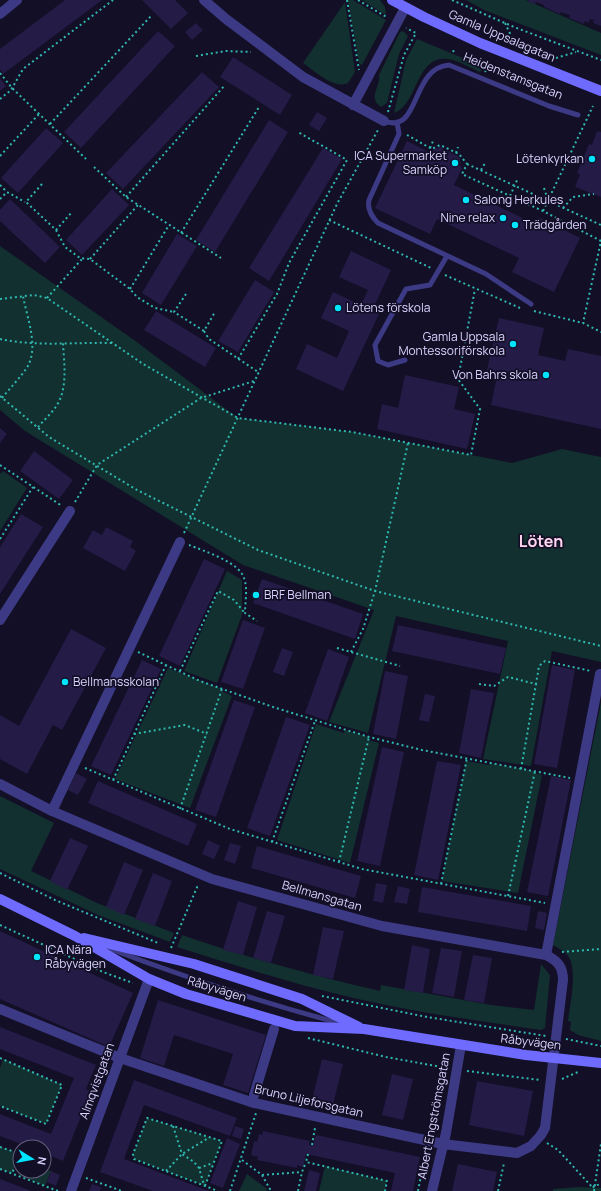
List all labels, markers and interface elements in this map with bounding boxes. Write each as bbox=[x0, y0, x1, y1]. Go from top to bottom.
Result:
street label: Gamla Uppsalagatan bbox=[446, 5, 558, 66]
street label: Heidenstamsgatan bbox=[461, 48, 565, 103]
place label: ICA Supermarket Samköp bbox=[354, 147, 447, 178]
place label: Lötenkyrkan bbox=[516, 150, 584, 167]
marker: Lötenkyrkan bbox=[587, 154, 597, 164]
marker: ICA Supermarket Samköp bbox=[450, 158, 460, 168]
place label: Salong Herkules bbox=[474, 191, 563, 208]
marker: Salong Herkules bbox=[461, 195, 471, 205]
place label: Nine relax bbox=[440, 209, 496, 226]
marker: Nine relax bbox=[498, 213, 508, 223]
place label: Trädgården bbox=[523, 216, 586, 233]
marker: Trädgården bbox=[510, 220, 520, 230]
place label: Lötens förskola bbox=[346, 299, 430, 316]
marker: Lötens förskola bbox=[333, 303, 343, 313]
place label: Gamla Uppsala Montessoriförskola bbox=[398, 328, 505, 359]
marker: Gamla Uppsala Montessoriförskola bbox=[508, 339, 518, 349]
place label: Von Bahrs skola bbox=[452, 366, 538, 383]
marker: Von Bahrs skola bbox=[541, 370, 551, 380]
district label: Löten bbox=[519, 530, 563, 552]
place label: BRF Bellman bbox=[264, 586, 331, 603]
marker: BRF Bellman bbox=[251, 590, 261, 600]
place label: Bellmansskolan bbox=[73, 673, 159, 690]
marker: Bellmansskolan bbox=[60, 677, 70, 687]
street label: Bellmansgatan bbox=[280, 876, 364, 915]
place label: ICA Nära Råbyvägen bbox=[45, 941, 106, 972]
marker: ICA Nära Råbyvägen bbox=[32, 952, 42, 962]
street label: Råbyvägen bbox=[186, 972, 249, 1006]
street label: Råbyvägen bbox=[500, 1029, 562, 1054]
street label: Almqvistgatan bbox=[75, 1040, 118, 1121]
street label: Albert Engströmsgatan bbox=[413, 1051, 454, 1181]
street label: Bruno Liljeforsgatan bbox=[253, 1080, 365, 1121]
north arrow bbox=[12, 1139, 52, 1179]
text: N bbox=[34, 1156, 50, 1166]

